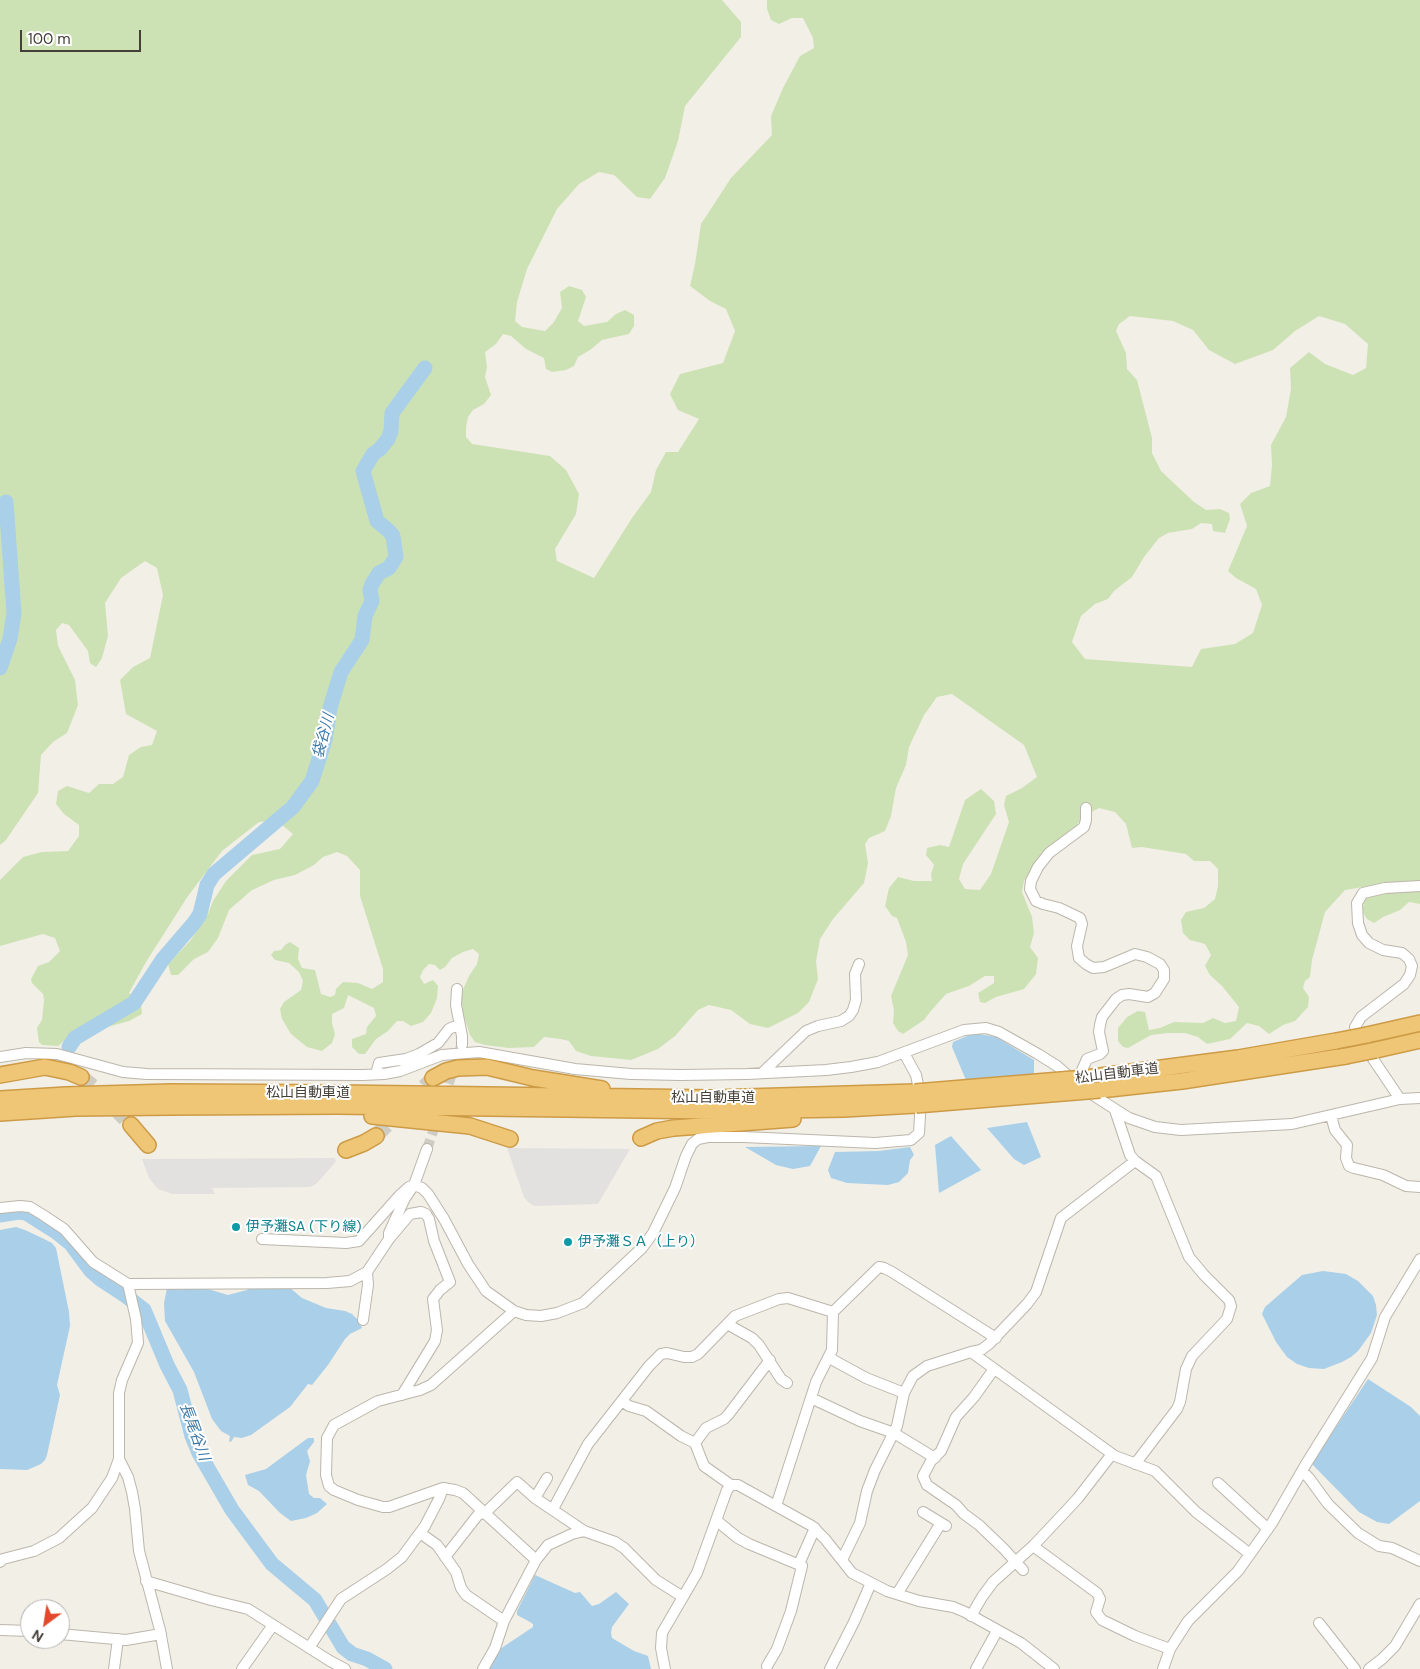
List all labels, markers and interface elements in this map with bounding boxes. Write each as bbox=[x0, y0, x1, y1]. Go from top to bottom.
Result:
scale bar bbox=[22, 20, 144, 52]
text: 100 m bbox=[28, 29, 71, 49]
water label: 袋谷川 bbox=[309, 712, 339, 760]
street label: 松山自動車道 bbox=[1074, 1061, 1160, 1087]
street label: 松山自動車道 bbox=[266, 1085, 350, 1101]
street label: 松山自動車道 bbox=[671, 1090, 755, 1106]
place label: 伊予灘SA (下り線) bbox=[246, 1219, 362, 1235]
marker: 伊予灘SA (下り線) bbox=[230, 1221, 242, 1233]
place label: 伊予灘ＳＡ（上り） bbox=[578, 1234, 704, 1250]
marker: 伊予灘ＳＡ（上り） bbox=[562, 1236, 574, 1248]
water label: 長尾谷川 bbox=[175, 1401, 213, 1463]
north arrow bbox=[20, 1599, 70, 1649]
text: N bbox=[29, 1626, 47, 1646]

